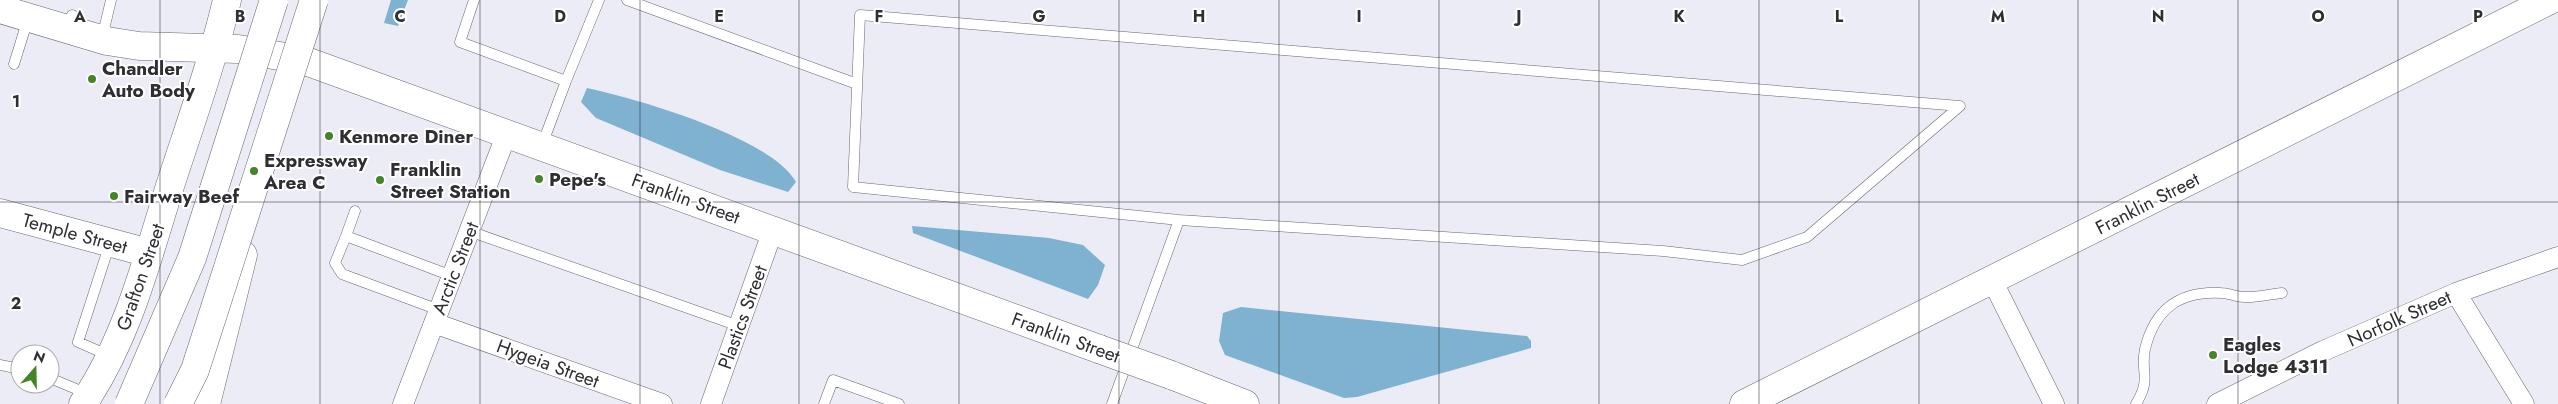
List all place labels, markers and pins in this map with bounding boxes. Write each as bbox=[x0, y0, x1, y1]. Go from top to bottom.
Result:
place label: Chandler Auto Body bbox=[101, 55, 196, 104]
marker: Chandler Auto Body bbox=[86, 73, 98, 85]
place label: Kenmore Diner bbox=[339, 123, 473, 150]
marker: Kenmore Diner bbox=[323, 130, 335, 142]
place label: Expressway Area C bbox=[263, 147, 369, 196]
place label: Franklin Street Station bbox=[390, 156, 511, 205]
marker: Expressway Area C bbox=[248, 165, 260, 177]
place label: Pepe's bbox=[549, 166, 606, 193]
marker: Pepe's bbox=[533, 173, 545, 185]
marker: Franklin Street Station bbox=[374, 174, 386, 186]
place label: Fairway Beef bbox=[124, 183, 240, 210]
marker: Fairway Beef bbox=[108, 190, 120, 202]
place label: Eagles Lodge 4311 bbox=[2223, 331, 2329, 380]
marker: Eagles Lodge 4311 bbox=[2207, 349, 2219, 361]

